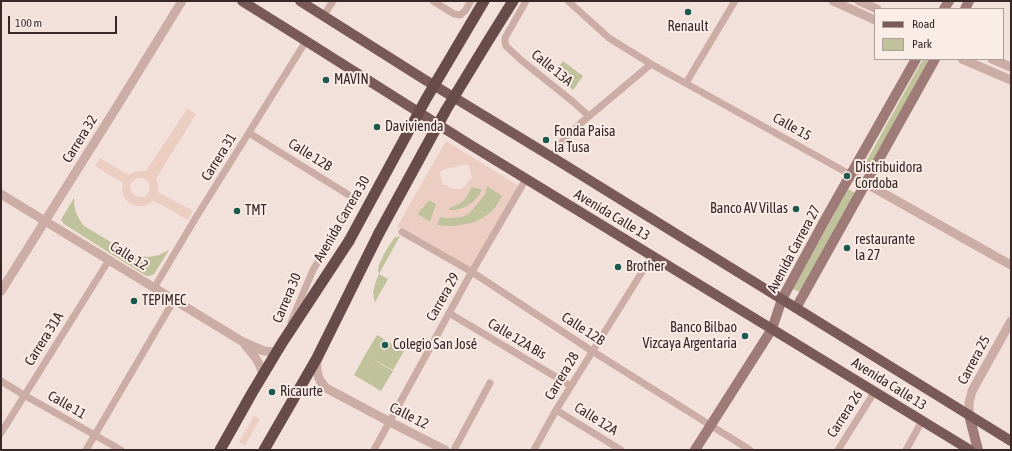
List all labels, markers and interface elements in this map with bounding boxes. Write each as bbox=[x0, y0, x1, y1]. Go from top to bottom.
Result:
marker: Renault bbox=[683, 7, 693, 17]
scale bar bbox=[10, 8, 119, 34]
legend bbox=[874, 8, 1004, 60]
text: 100 m bbox=[15, 16, 42, 30]
text: Road bbox=[912, 17, 935, 31]
place label: Renault bbox=[667, 19, 709, 35]
text: Park bbox=[912, 37, 932, 51]
street label: Calle 13A bbox=[528, 46, 576, 90]
place label: MAVIN bbox=[334, 72, 369, 88]
marker: MAVIN bbox=[321, 75, 331, 85]
street label: Calle 15 bbox=[770, 110, 814, 144]
street label: Carrera 32 bbox=[59, 112, 101, 166]
place label: Davivienda bbox=[385, 119, 444, 135]
marker: Davivienda bbox=[372, 122, 382, 132]
place label: Fonda Paisa la Tusa bbox=[554, 124, 616, 156]
street label: Carrera 31 bbox=[198, 130, 240, 184]
street label: Calle 12B bbox=[285, 135, 335, 175]
marker: Fonda Paisa la Tusa bbox=[541, 135, 551, 145]
place label: Distribuidora Cordoba bbox=[855, 160, 923, 192]
marker: Distribuidora Cordoba bbox=[842, 171, 852, 181]
street label: Avenida Carrera 30 bbox=[311, 173, 373, 265]
street label: Avenida Calle 13 bbox=[571, 186, 653, 244]
place label: Banco AV Villas bbox=[710, 201, 788, 217]
street label: Avenida Carrera 27 bbox=[764, 202, 824, 296]
place label: TMT bbox=[245, 203, 267, 219]
marker: Banco AV Villas bbox=[791, 204, 801, 214]
marker: TMT bbox=[232, 206, 242, 216]
place label: restaurante la 27 bbox=[855, 232, 915, 264]
street label: Calle 12 bbox=[107, 238, 151, 274]
marker: restaurante la 27 bbox=[842, 243, 852, 253]
place label: Brother bbox=[626, 259, 665, 275]
marker: Brother bbox=[613, 262, 623, 272]
street label: Carrera 30 bbox=[269, 270, 305, 326]
street label: Carrera 29 bbox=[423, 270, 463, 324]
place label: TEPIMEC bbox=[142, 293, 186, 309]
marker: TEPIMEC bbox=[129, 296, 139, 306]
street label: Carrera 31A bbox=[21, 309, 67, 369]
street label: Calle 12B bbox=[558, 309, 608, 349]
street label: Calle 12A Bis bbox=[485, 315, 549, 363]
place label: Banco Bilbao Vizcaya Argentaria bbox=[642, 320, 737, 352]
marker: Banco Bilbao Vizcaya Argentaria bbox=[740, 331, 750, 341]
street label: Carrera 25 bbox=[954, 333, 994, 387]
place label: Colegio San José bbox=[393, 337, 477, 353]
marker: Colegio San José bbox=[380, 340, 390, 350]
street label: Carrera 28 bbox=[541, 349, 583, 403]
street label: Avenida Calle 13 bbox=[848, 354, 930, 414]
place label: Ricaurte bbox=[280, 384, 323, 400]
street label: Calle 11 bbox=[45, 387, 89, 423]
marker: Ricaurte bbox=[267, 387, 277, 397]
street label: Carrera 26 bbox=[824, 387, 866, 441]
street label: Calle 12 bbox=[387, 399, 431, 433]
street label: Calle 12A bbox=[571, 399, 621, 439]

